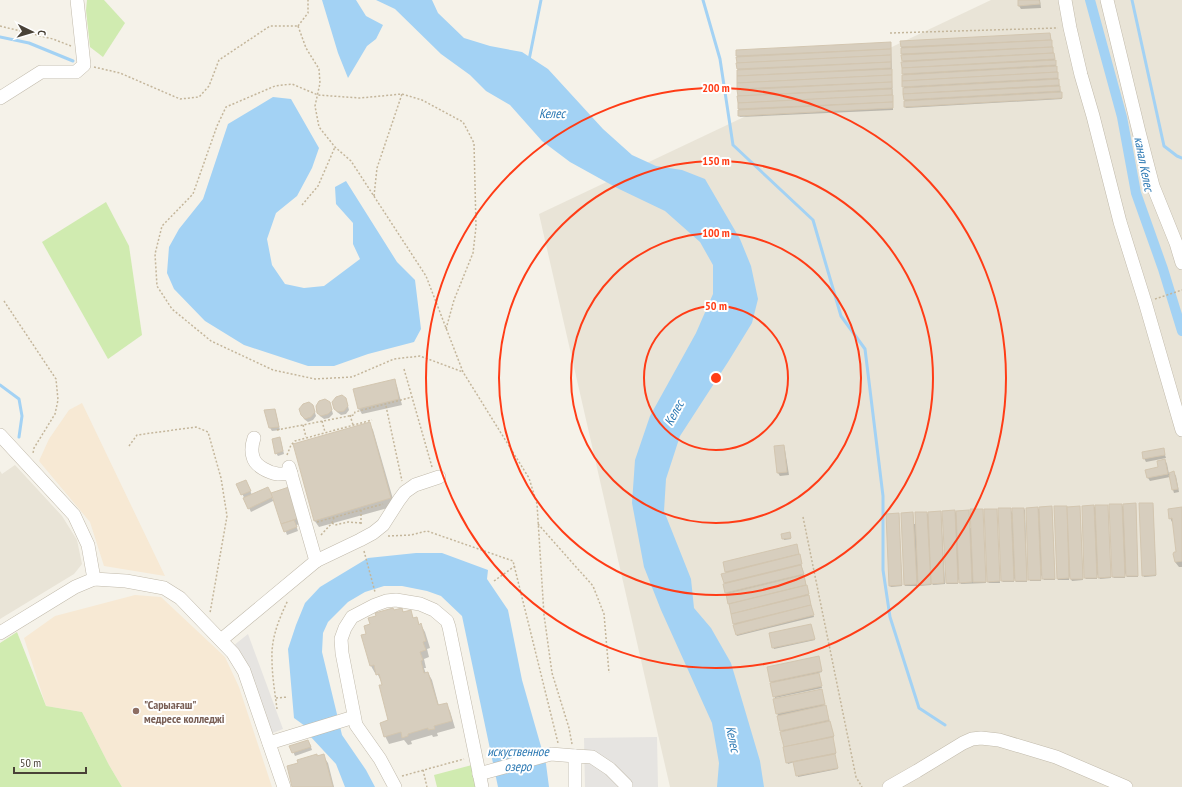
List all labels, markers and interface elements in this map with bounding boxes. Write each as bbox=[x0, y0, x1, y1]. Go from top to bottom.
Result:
north arrow bbox=[12, 12, 52, 52]
text: С bbox=[35, 30, 49, 36]
text: 200 m bbox=[702, 80, 730, 95]
water label: Келес bbox=[539, 105, 566, 122]
water label: канал Келес bbox=[1130, 135, 1158, 194]
text: 150 m bbox=[702, 153, 730, 168]
text: 100 m bbox=[702, 225, 730, 240]
text: 50 m bbox=[705, 298, 727, 313]
centre of rings bbox=[709, 371, 723, 385]
water label: Келес bbox=[660, 396, 688, 429]
place label: "Сарыағаш" медресе колледжі bbox=[144, 697, 225, 726]
marker: "Сарыағаш" медресе колледжі bbox=[131, 706, 141, 716]
water label: Келес bbox=[722, 724, 744, 755]
water label: искуственное озеро bbox=[487, 743, 550, 775]
scale bar bbox=[14, 749, 86, 775]
text: 50 m bbox=[20, 755, 41, 770]

